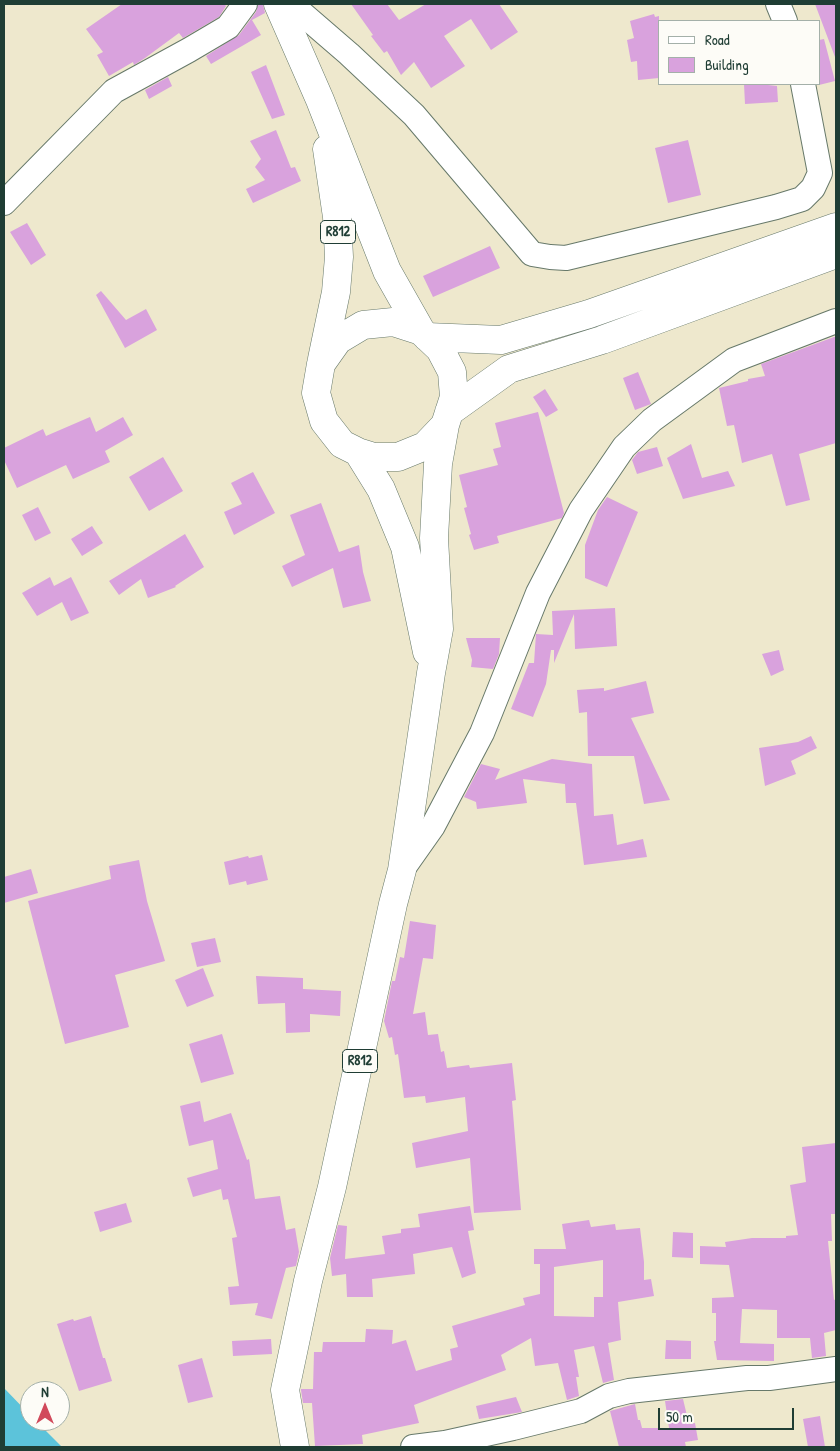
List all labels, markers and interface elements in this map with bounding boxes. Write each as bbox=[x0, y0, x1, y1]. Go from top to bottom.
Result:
legend bbox=[658, 20, 820, 85]
text: Road bbox=[705, 29, 730, 50]
text: Building bbox=[705, 54, 749, 75]
road number: R812 bbox=[320, 220, 356, 243]
road number: R812 bbox=[342, 1050, 378, 1072]
north arrow bbox=[20, 1381, 70, 1431]
text: N bbox=[41, 1382, 49, 1401]
scale bar bbox=[660, 1398, 796, 1430]
text: 50 m bbox=[666, 1406, 693, 1427]

